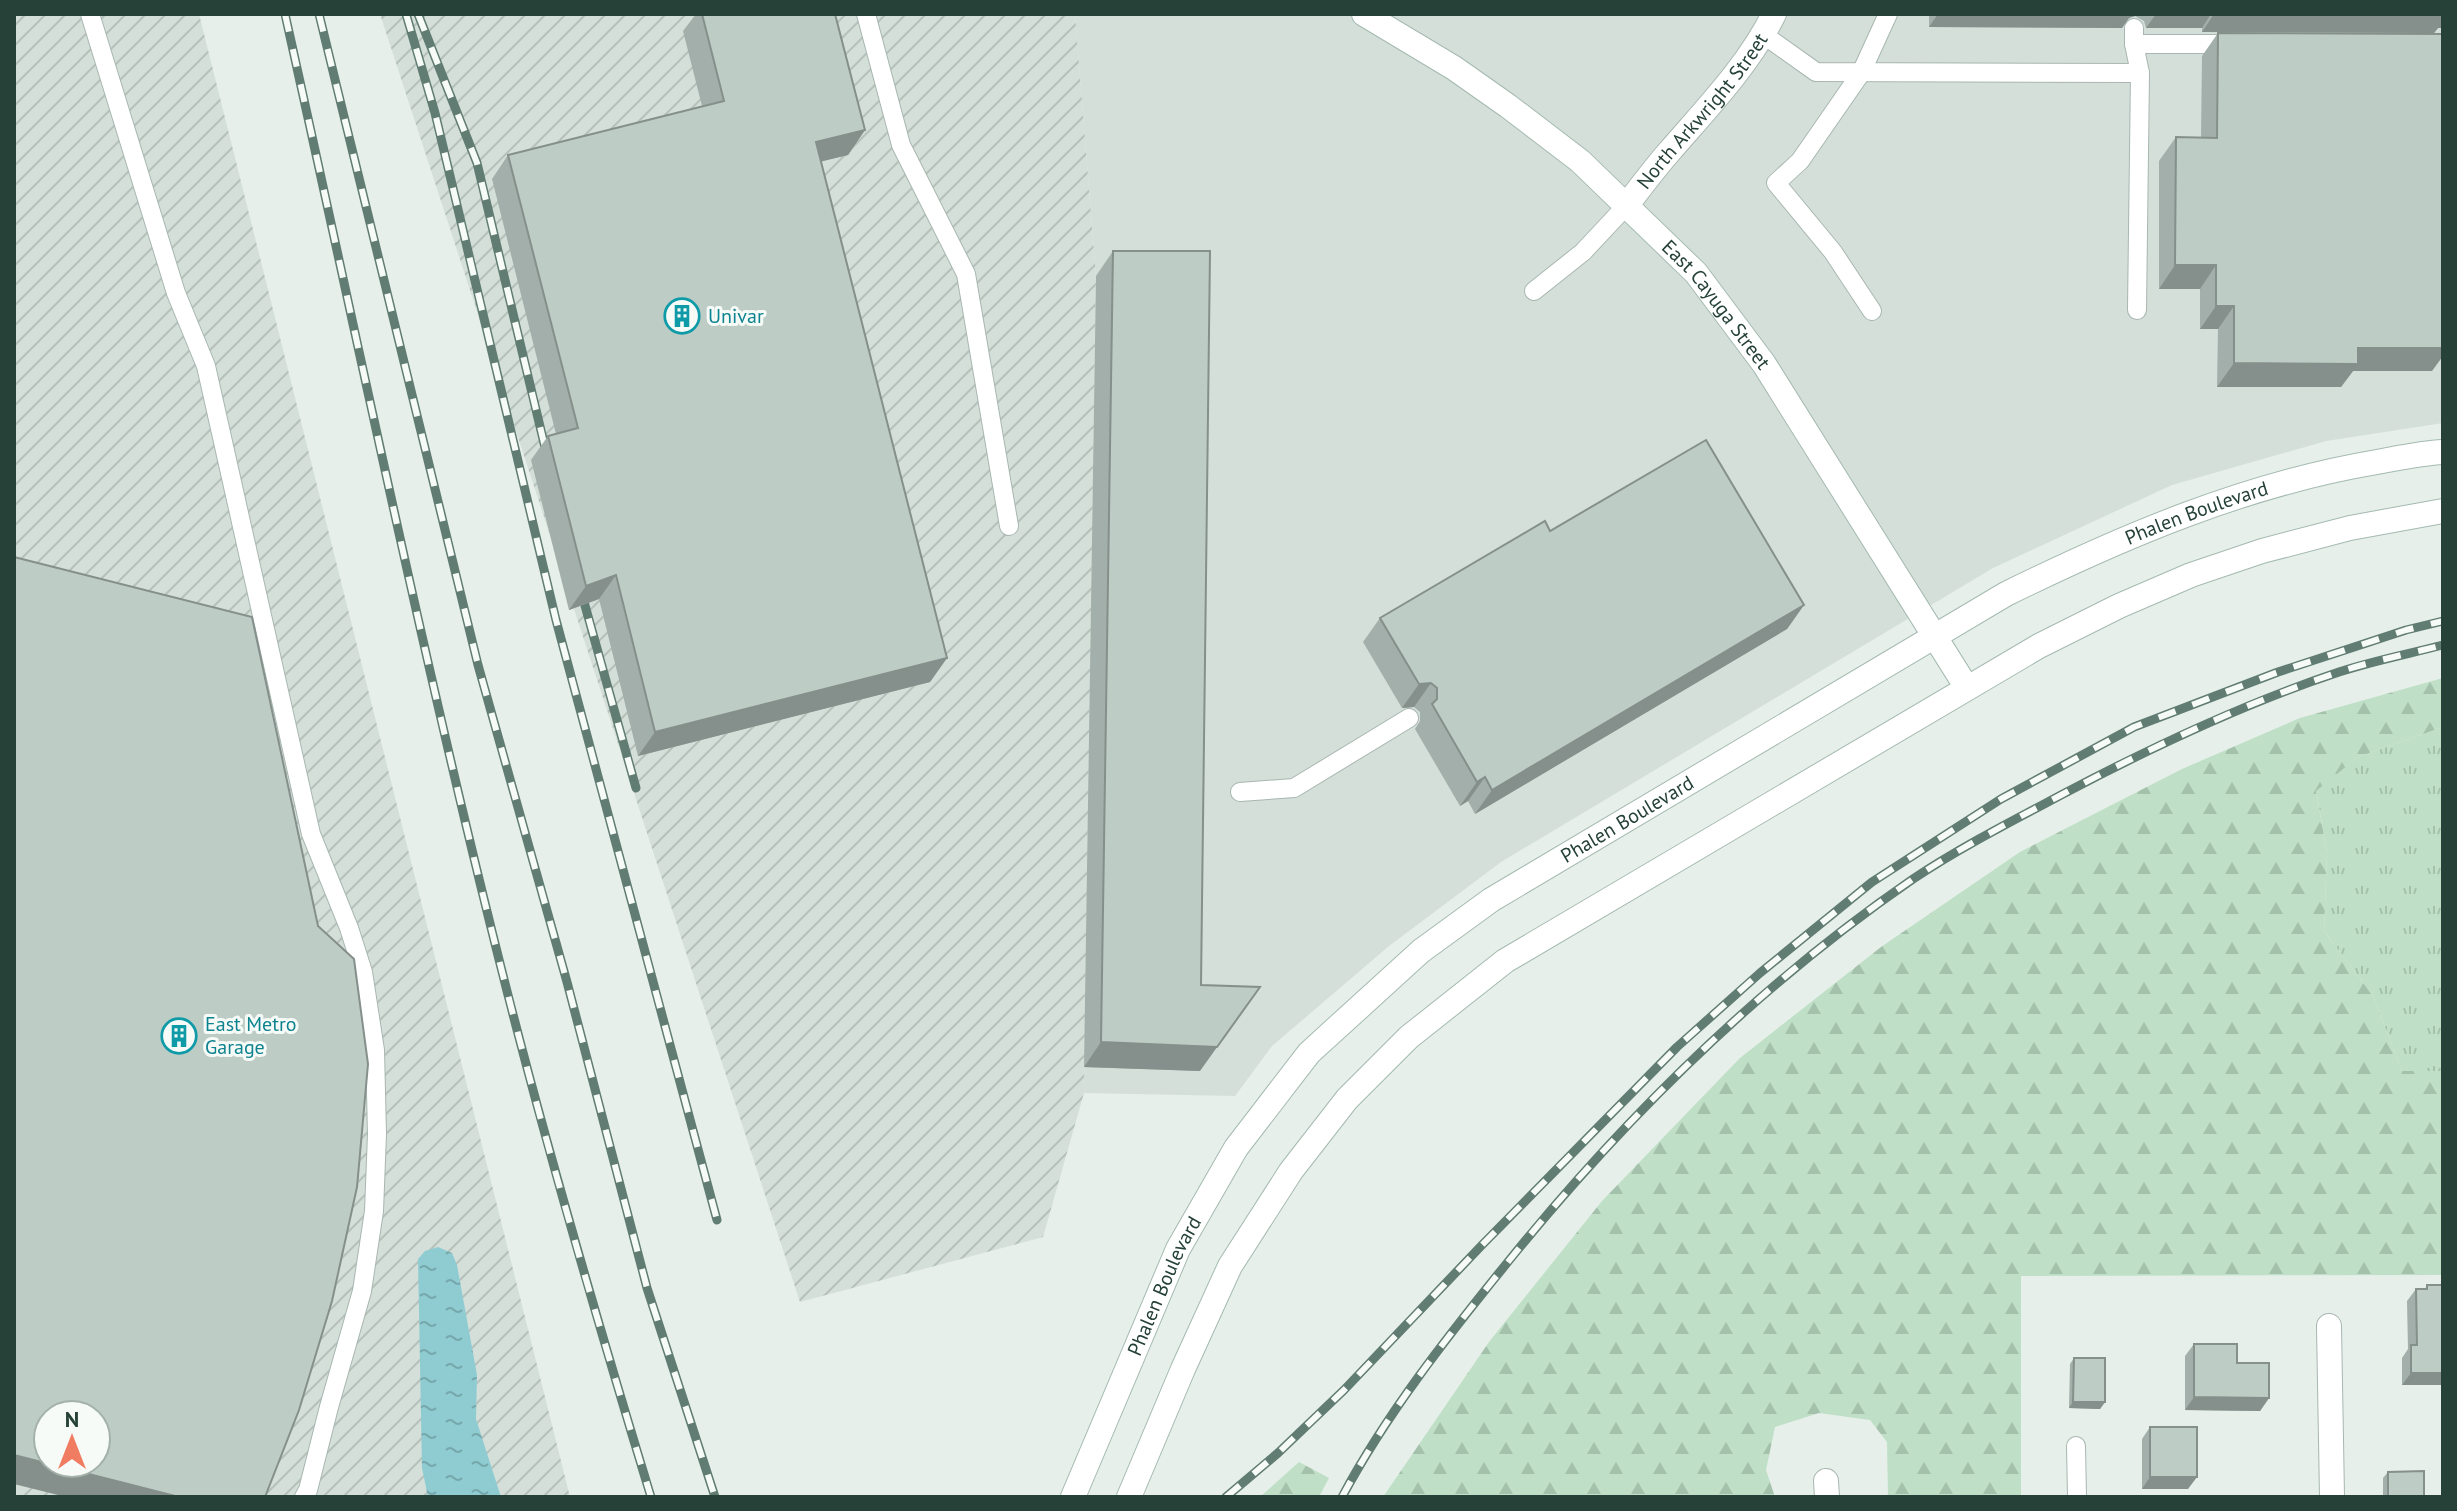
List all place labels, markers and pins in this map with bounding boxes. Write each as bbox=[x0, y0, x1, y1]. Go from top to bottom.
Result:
building icon: Univar bbox=[663, 297, 701, 335]
place label: Univar bbox=[708, 303, 764, 329]
place label: East Metro Garage bbox=[205, 1011, 296, 1060]
building icon: East Metro Garage bbox=[160, 1017, 198, 1055]

